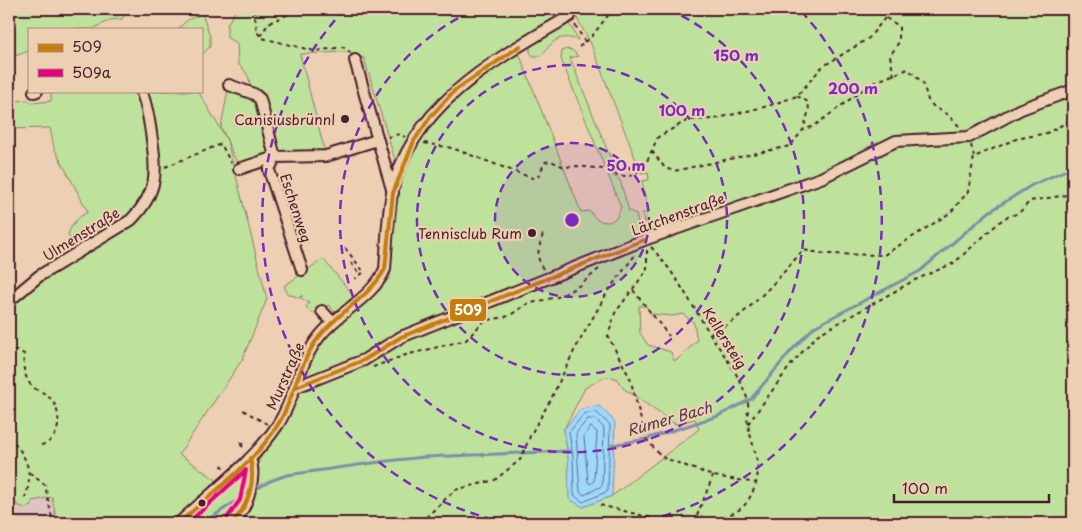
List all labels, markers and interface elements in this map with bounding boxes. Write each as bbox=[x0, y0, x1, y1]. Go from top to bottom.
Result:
legend bbox=[28, 28, 202, 92]
text: 509 bbox=[72, 34, 102, 57]
text: 150 m bbox=[713, 43, 759, 66]
text: 509a bbox=[72, 60, 112, 83]
text: 200 m bbox=[828, 76, 878, 99]
text: 100 m bbox=[659, 98, 705, 121]
place label: Canisiusbrünnl bbox=[234, 109, 335, 130]
marker: Canisiusbrünnl bbox=[339, 113, 351, 125]
text: 50 m bbox=[607, 153, 645, 176]
street label: Eschenweg bbox=[275, 171, 317, 245]
street label: Lärchenstraße bbox=[628, 187, 728, 241]
street label: Ulmenstraße bbox=[39, 202, 123, 266]
centre of rings bbox=[563, 211, 581, 229]
place label: Tennisclub Rum bbox=[418, 223, 522, 244]
marker: Tennisclub Rum bbox=[526, 227, 538, 239]
line badge: 509 bbox=[449, 298, 487, 322]
text: 509 bbox=[454, 299, 482, 320]
street label: Kellersteig bbox=[698, 303, 752, 373]
street label: Murstraße bbox=[261, 339, 309, 413]
water label: Rumer Bach bbox=[624, 395, 715, 441]
scale bar bbox=[894, 472, 1050, 504]
text: 100 m bbox=[902, 476, 948, 499]
unlabelled marker bbox=[197, 498, 207, 508]

